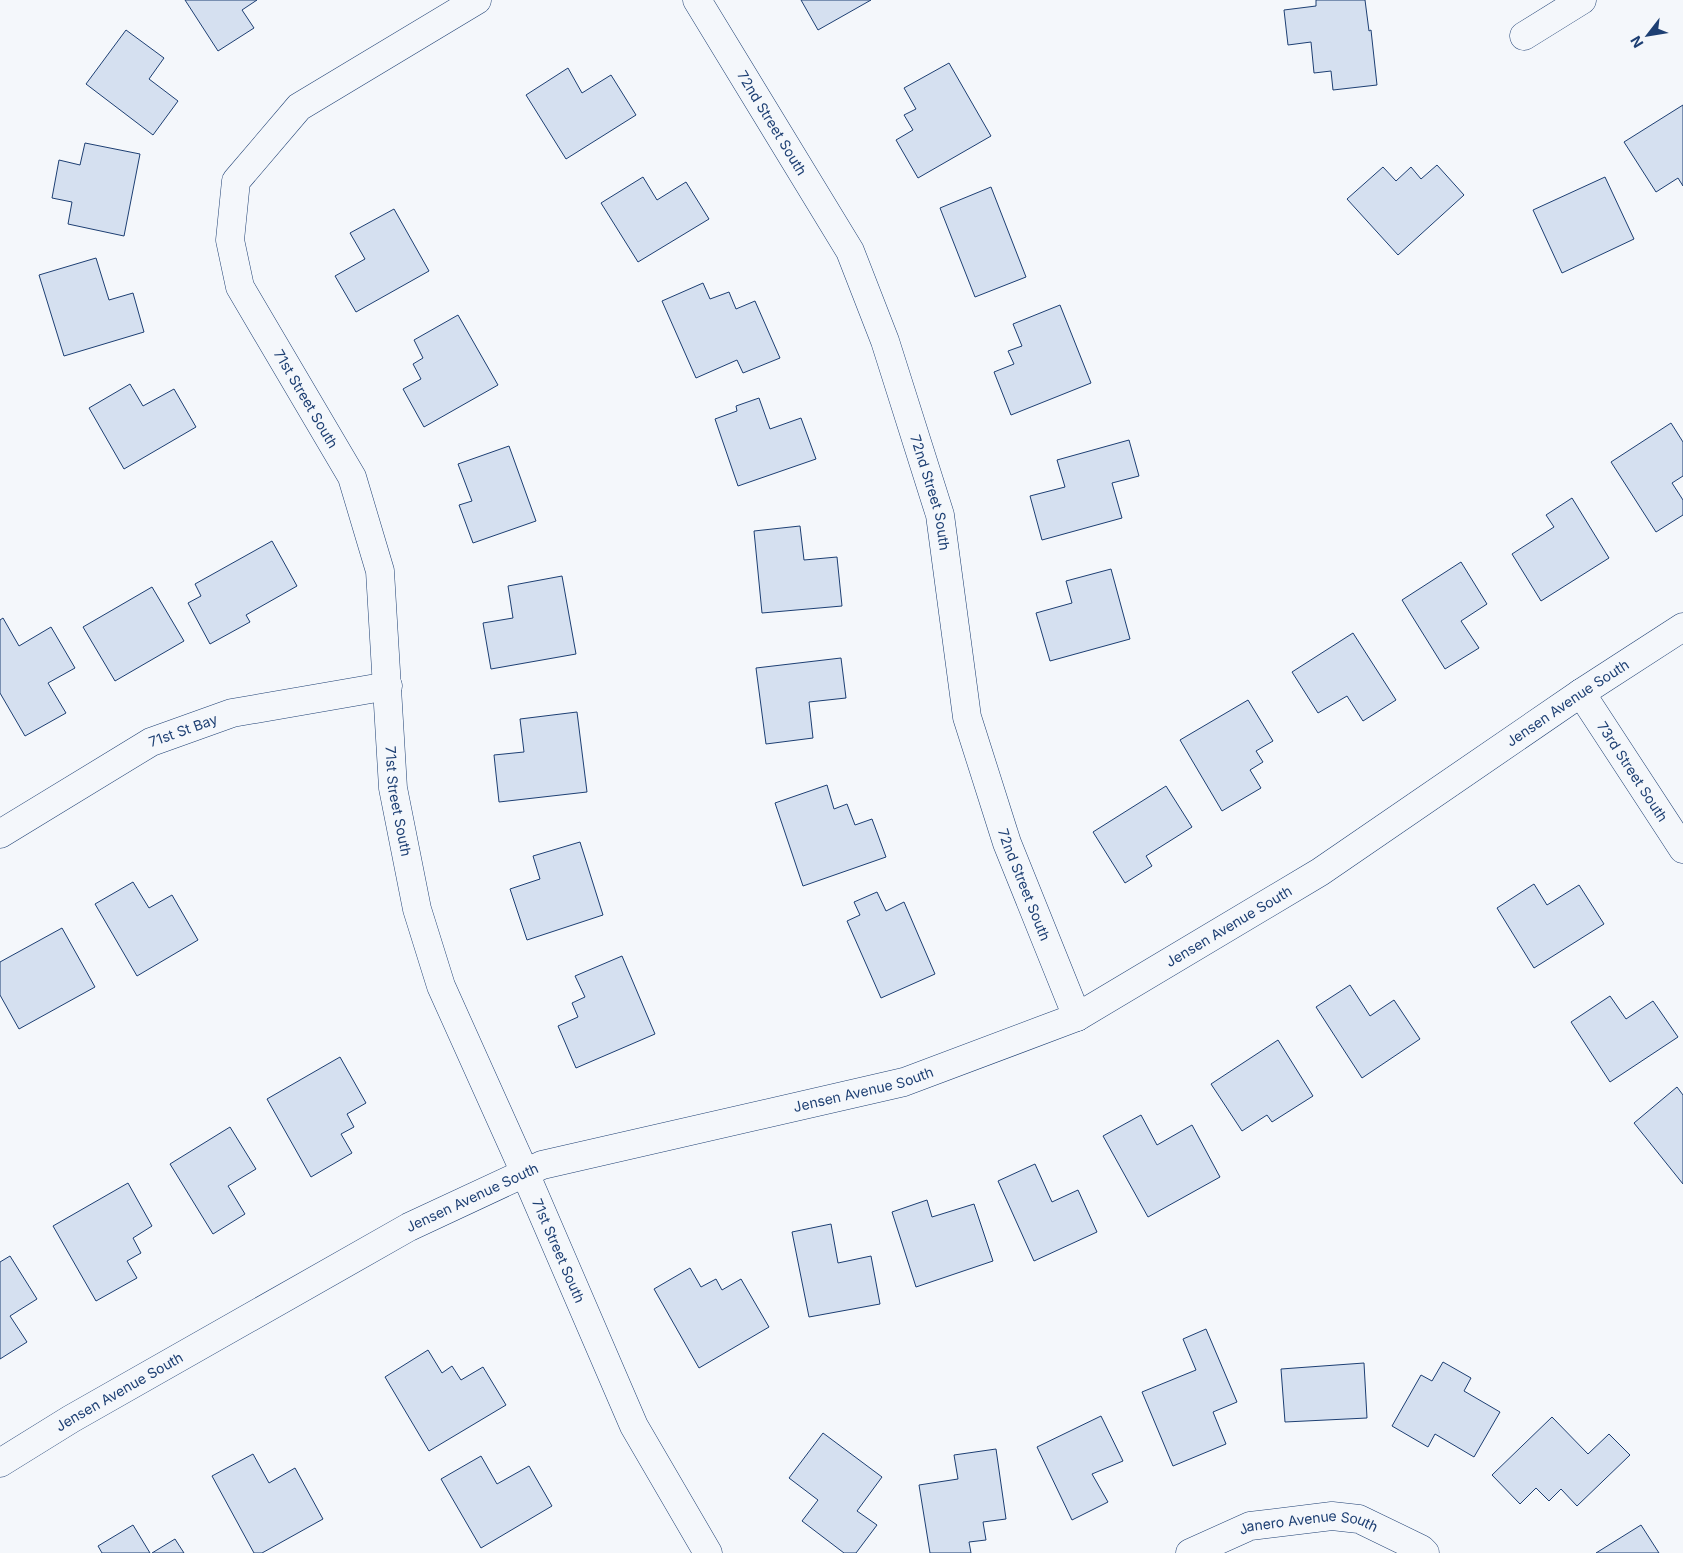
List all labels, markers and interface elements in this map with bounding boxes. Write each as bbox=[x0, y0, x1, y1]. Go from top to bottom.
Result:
north arrow bbox=[1623, 10, 1673, 60]
text: N bbox=[1626, 33, 1646, 51]
street label: 72nd Street South bbox=[734, 67, 811, 178]
street label: 71st Street South bbox=[271, 346, 342, 451]
street label: 72nd Street South bbox=[907, 433, 954, 551]
street label: Jensen Avenue South bbox=[1503, 655, 1632, 750]
street label: 71st St Bay bbox=[146, 710, 220, 750]
street label: 73rd Street South bbox=[1594, 718, 1672, 825]
street label: 71st Street South bbox=[382, 745, 415, 858]
street label: 72nd Street South bbox=[995, 826, 1054, 943]
street label: Jensen Avenue South bbox=[1162, 882, 1295, 970]
street label: Jensen Avenue South bbox=[791, 1063, 935, 1115]
street label: Jensen Avenue South bbox=[403, 1159, 541, 1235]
street label: 71st Street South bbox=[529, 1196, 589, 1305]
street label: Jensen Avenue South bbox=[52, 1348, 186, 1434]
street label: Janero Avenue South bbox=[1236, 1507, 1381, 1538]

